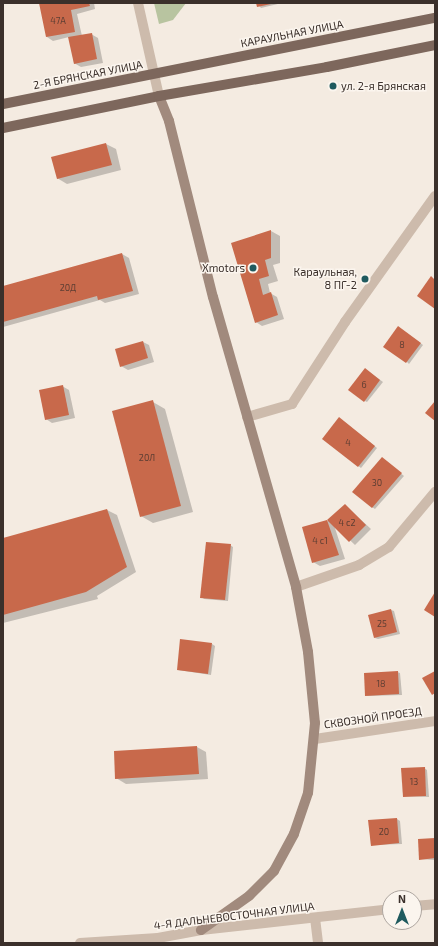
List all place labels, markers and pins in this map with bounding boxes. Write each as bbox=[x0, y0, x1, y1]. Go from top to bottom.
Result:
place label: ул. 2-я Брянская bbox=[341, 79, 426, 93]
marker: ул. 2-я Брянская bbox=[328, 81, 338, 91]
place label: Xmotors bbox=[202, 261, 245, 275]
marker: Xmotors bbox=[248, 263, 258, 273]
place label: Караульная, 8 ПГ-2 bbox=[294, 266, 357, 292]
marker: Караульная, 8 ПГ-2 bbox=[360, 274, 370, 284]

